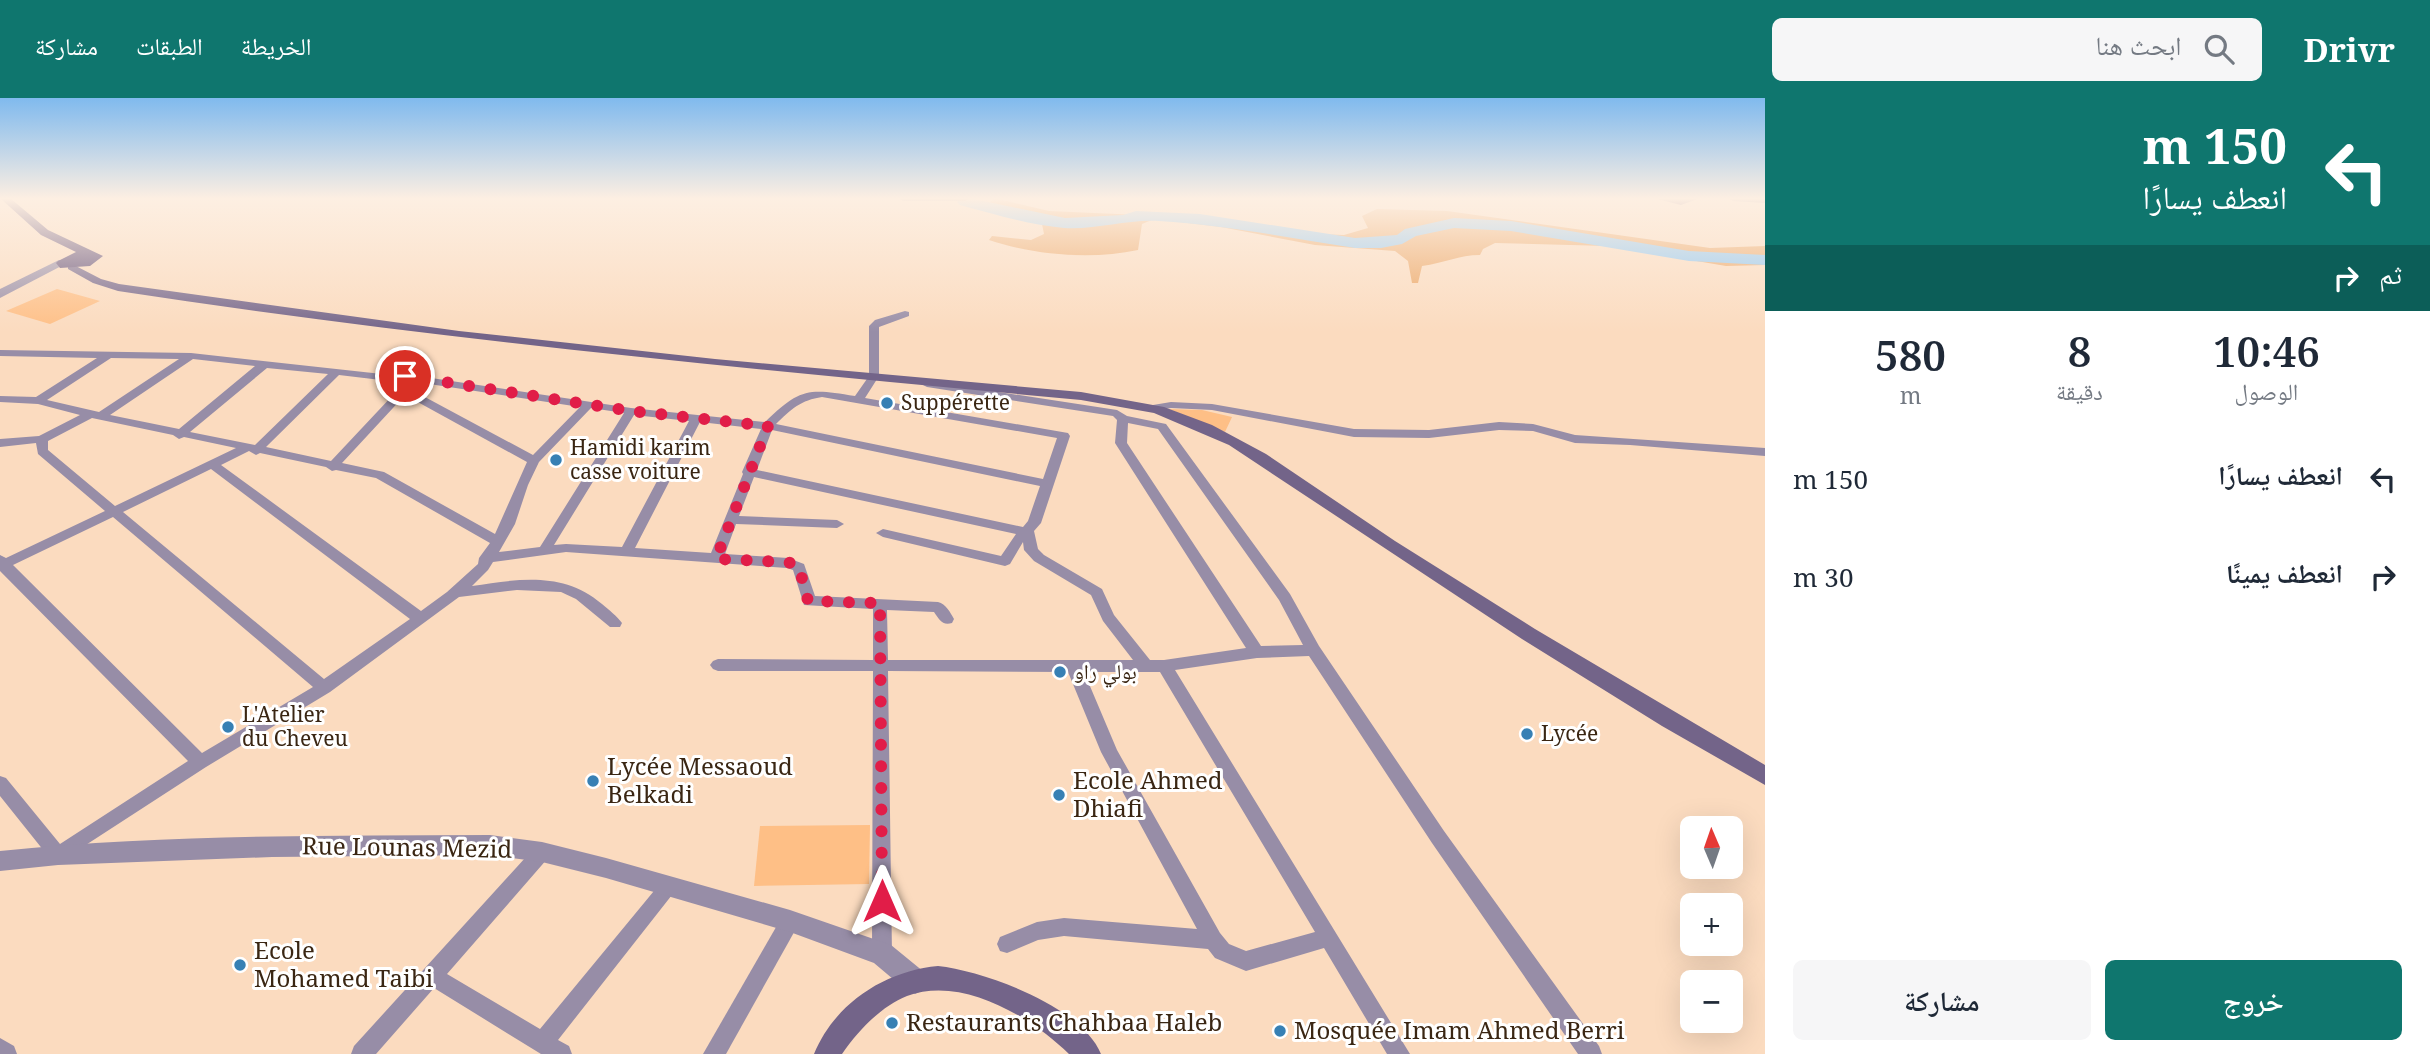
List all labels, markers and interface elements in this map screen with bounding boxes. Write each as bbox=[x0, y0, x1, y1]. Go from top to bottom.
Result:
search box bbox=[1772, 18, 2262, 81]
text: ابحث هنا bbox=[2096, 27, 2182, 63]
text: Drivr bbox=[2304, 27, 2395, 72]
text: مشاركة bbox=[35, 29, 98, 62]
text: الطبقات bbox=[136, 29, 203, 62]
text: الخريطة bbox=[241, 29, 311, 62]
icon: search bbox=[2200, 30, 2238, 68]
text: 150 m bbox=[2143, 112, 2287, 178]
icon: left bbox=[2311, 126, 2402, 217]
text: انعطف يسارًا bbox=[2142, 175, 2287, 218]
text: ثم bbox=[2379, 256, 2402, 292]
icon: right bbox=[2327, 259, 2365, 297]
text: 8 bbox=[2068, 322, 2091, 379]
text: 10:46 bbox=[2213, 322, 2320, 379]
text: 580 bbox=[1875, 326, 1946, 383]
pin bbox=[375, 346, 435, 406]
icon: arrive bbox=[386, 357, 424, 395]
text: دقيقة bbox=[2056, 375, 2103, 407]
text: الوصول bbox=[2235, 375, 2298, 407]
text: m bbox=[1900, 379, 1921, 411]
place label: Suppérette bbox=[901, 388, 1010, 416]
marker: Suppérette bbox=[879, 395, 895, 411]
place label: Hamidi karim casse voiture bbox=[570, 433, 711, 485]
marker: Hamidi karim casse voiture bbox=[548, 452, 564, 468]
text: انعطف يسارًا bbox=[2218, 457, 2343, 493]
icon: left bbox=[2364, 460, 2402, 498]
text: 150 m bbox=[1793, 461, 1868, 497]
text: انعطف يمينًا bbox=[2226, 555, 2343, 591]
icon: right bbox=[2364, 558, 2402, 596]
text: 30 m bbox=[1793, 559, 1853, 595]
place label: بولي راو bbox=[1074, 657, 1137, 688]
marker: بولي راو bbox=[1052, 664, 1068, 680]
place label: L'Atelier du Cheveu bbox=[242, 700, 348, 752]
marker: L'Atelier du Cheveu bbox=[220, 719, 236, 735]
place label: Lycée bbox=[1541, 719, 1598, 747]
marker: Lycée bbox=[1519, 726, 1535, 742]
place label: Lycée Messaoud Belkadi bbox=[607, 749, 793, 810]
place label: Ecole Ahmed Dhiafi bbox=[1073, 763, 1223, 824]
marker: Lycée Messaoud Belkadi bbox=[585, 773, 601, 789]
marker: Ecole Ahmed Dhiafi bbox=[1051, 787, 1067, 803]
north arrow bbox=[1680, 816, 1743, 878]
map controls bbox=[1680, 816, 1743, 1033]
street label: Rue Lounas Mezid bbox=[302, 828, 513, 865]
position arrow bbox=[845, 864, 919, 938]
button: + bbox=[1680, 893, 1743, 956]
place label: Ecole Mohamed Taibi bbox=[254, 933, 434, 994]
marker: Ecole Mohamed Taibi bbox=[232, 957, 248, 973]
button: مشاركة bbox=[1793, 960, 2091, 1040]
button: خروج bbox=[2105, 960, 2402, 1040]
button: − bbox=[1680, 970, 1743, 1033]
place label: Restaurants Chahbaa Haleb bbox=[906, 1005, 1222, 1038]
place label: Mosquée Imam Ahmed Berri bbox=[1294, 1013, 1625, 1046]
marker: Restaurants Chahbaa Haleb bbox=[884, 1015, 900, 1031]
marker: Mosquée Imam Ahmed Berri bbox=[1272, 1023, 1288, 1039]

